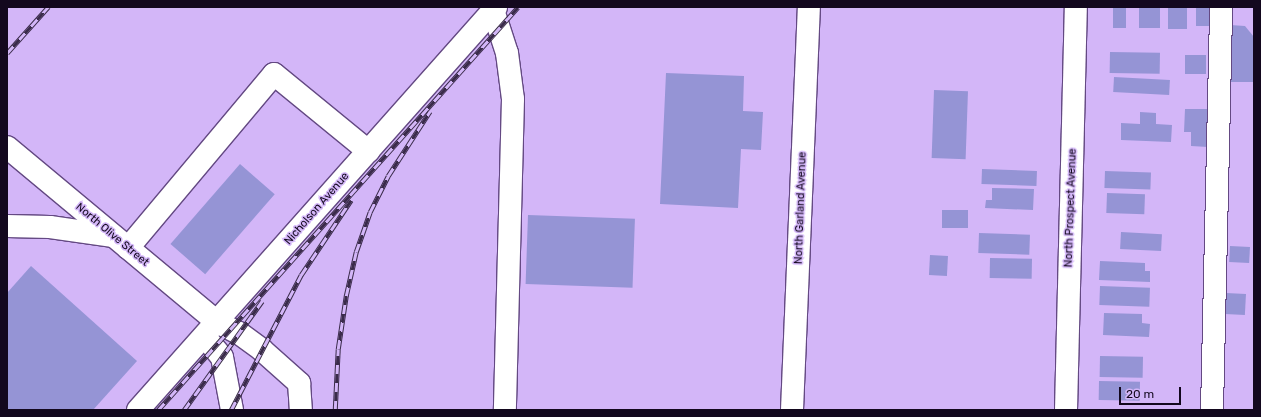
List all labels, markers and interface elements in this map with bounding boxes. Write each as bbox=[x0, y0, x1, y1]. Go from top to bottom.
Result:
street label: North Prospect Avenue bbox=[1062, 148, 1080, 268]
street label: North Garland Avenue bbox=[792, 151, 810, 265]
street label: Nicholson Avenue bbox=[282, 170, 352, 248]
street label: North Olive Street bbox=[73, 201, 151, 269]
scale bar bbox=[1121, 379, 1183, 405]
text: 20 m bbox=[1126, 387, 1154, 401]

